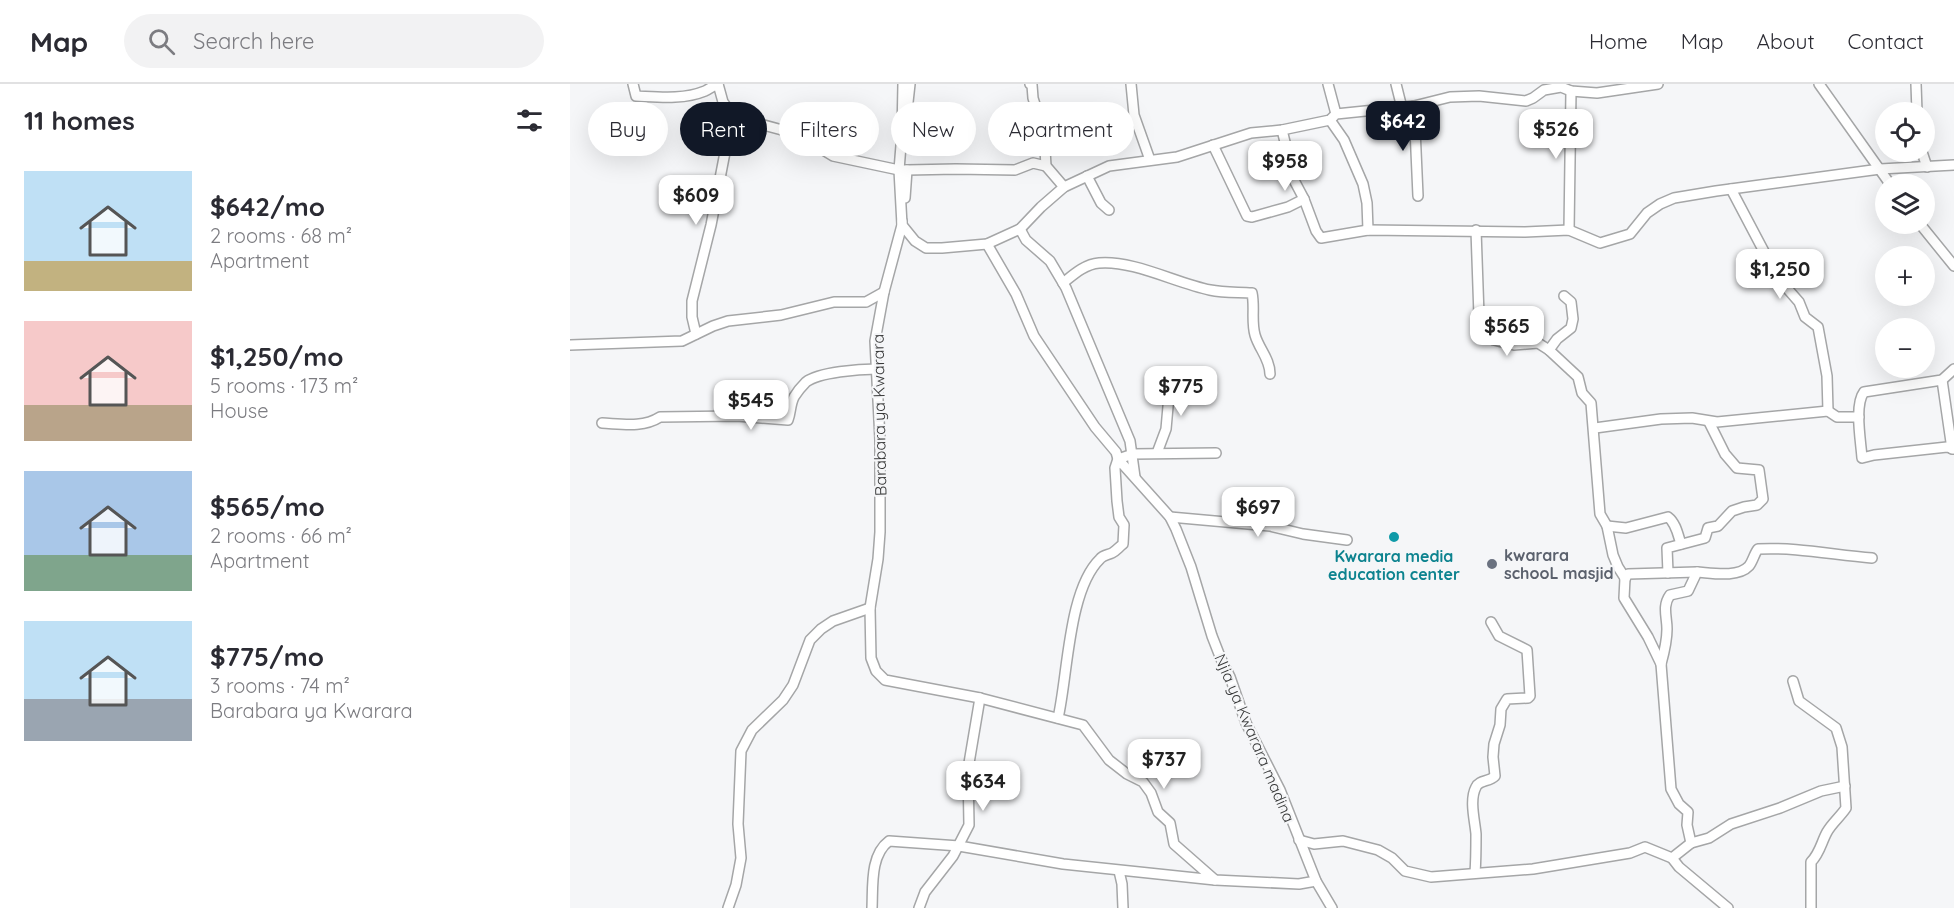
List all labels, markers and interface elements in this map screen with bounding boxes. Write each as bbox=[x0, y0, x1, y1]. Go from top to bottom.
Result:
search box bbox=[124, 14, 544, 68]
text: Map bbox=[30, 24, 88, 59]
icon: search bbox=[145, 25, 178, 58]
text: Search here bbox=[193, 27, 315, 55]
text: Home bbox=[1589, 28, 1648, 54]
text: Map bbox=[1681, 28, 1724, 54]
text: About bbox=[1757, 28, 1815, 54]
text: Contact bbox=[1848, 28, 1924, 54]
pin: $642 bbox=[1367, 101, 1439, 152]
chip: Buy bbox=[588, 102, 668, 156]
chip: Rent bbox=[680, 102, 767, 156]
chip: Filters bbox=[779, 102, 879, 156]
chip: New bbox=[891, 102, 976, 156]
chip: Apartment bbox=[988, 102, 1134, 156]
map controls bbox=[1875, 102, 1935, 378]
button: locate bbox=[1875, 102, 1935, 162]
text: 11 homes bbox=[24, 104, 135, 137]
icon: filters bbox=[513, 104, 546, 137]
text: $642 bbox=[1380, 108, 1426, 133]
pin: $526 bbox=[1520, 109, 1592, 160]
text: $526 bbox=[1533, 116, 1579, 141]
pin: $958 bbox=[1249, 141, 1321, 192]
text: $958 bbox=[1262, 148, 1308, 173]
button: layers bbox=[1875, 174, 1935, 234]
pin: $609 bbox=[660, 175, 732, 226]
text: $609 bbox=[673, 182, 719, 207]
text: $642/mo bbox=[210, 190, 325, 223]
icon: home bbox=[72, 195, 144, 267]
text: 2 rooms · 68 m² bbox=[210, 223, 352, 248]
button: + bbox=[1875, 246, 1935, 306]
text: Apartment bbox=[210, 248, 310, 273]
pin: $1,250 bbox=[1731, 249, 1829, 300]
text: $1,250 bbox=[1750, 256, 1810, 281]
pin: $565 bbox=[1471, 306, 1543, 357]
text: $565 bbox=[1484, 313, 1530, 338]
button: − bbox=[1875, 318, 1935, 378]
street label: Barabara ya Kwarara bbox=[868, 334, 890, 496]
text: $1,250/mo bbox=[210, 340, 343, 373]
icon: home bbox=[72, 345, 144, 417]
pin: $775 bbox=[1145, 366, 1217, 417]
text: 5 rooms · 173 m² bbox=[210, 373, 358, 398]
text: $775 bbox=[1158, 373, 1204, 398]
pin: $545 bbox=[715, 380, 787, 431]
text: $545 bbox=[728, 387, 774, 412]
text: House bbox=[210, 398, 269, 423]
pin: $697 bbox=[1222, 487, 1294, 538]
text: $565/mo bbox=[210, 490, 325, 523]
text: $697 bbox=[1236, 494, 1280, 519]
icon: home bbox=[72, 495, 144, 567]
text: 2 rooms · 66 m² bbox=[210, 523, 352, 548]
marker: Kwarara media education center bbox=[1387, 530, 1401, 544]
place label: kwarara schooL masjid bbox=[1504, 545, 1614, 583]
place label: Kwarara media education center bbox=[1328, 546, 1460, 584]
text: Apartment bbox=[210, 548, 310, 573]
marker: kwarara schooL masjid bbox=[1485, 557, 1499, 571]
text: $775/mo bbox=[210, 640, 324, 673]
icon: home bbox=[72, 645, 144, 717]
street label: Njia ya Kwarara madina bbox=[1210, 651, 1300, 825]
text: 3 rooms · 74 m² bbox=[210, 673, 350, 698]
text: Barabara ya Kwarara bbox=[210, 698, 413, 723]
pin: $737 bbox=[1128, 739, 1200, 790]
text: $737 bbox=[1142, 746, 1186, 771]
pin: $634 bbox=[947, 761, 1019, 812]
text: $634 bbox=[960, 768, 1006, 793]

